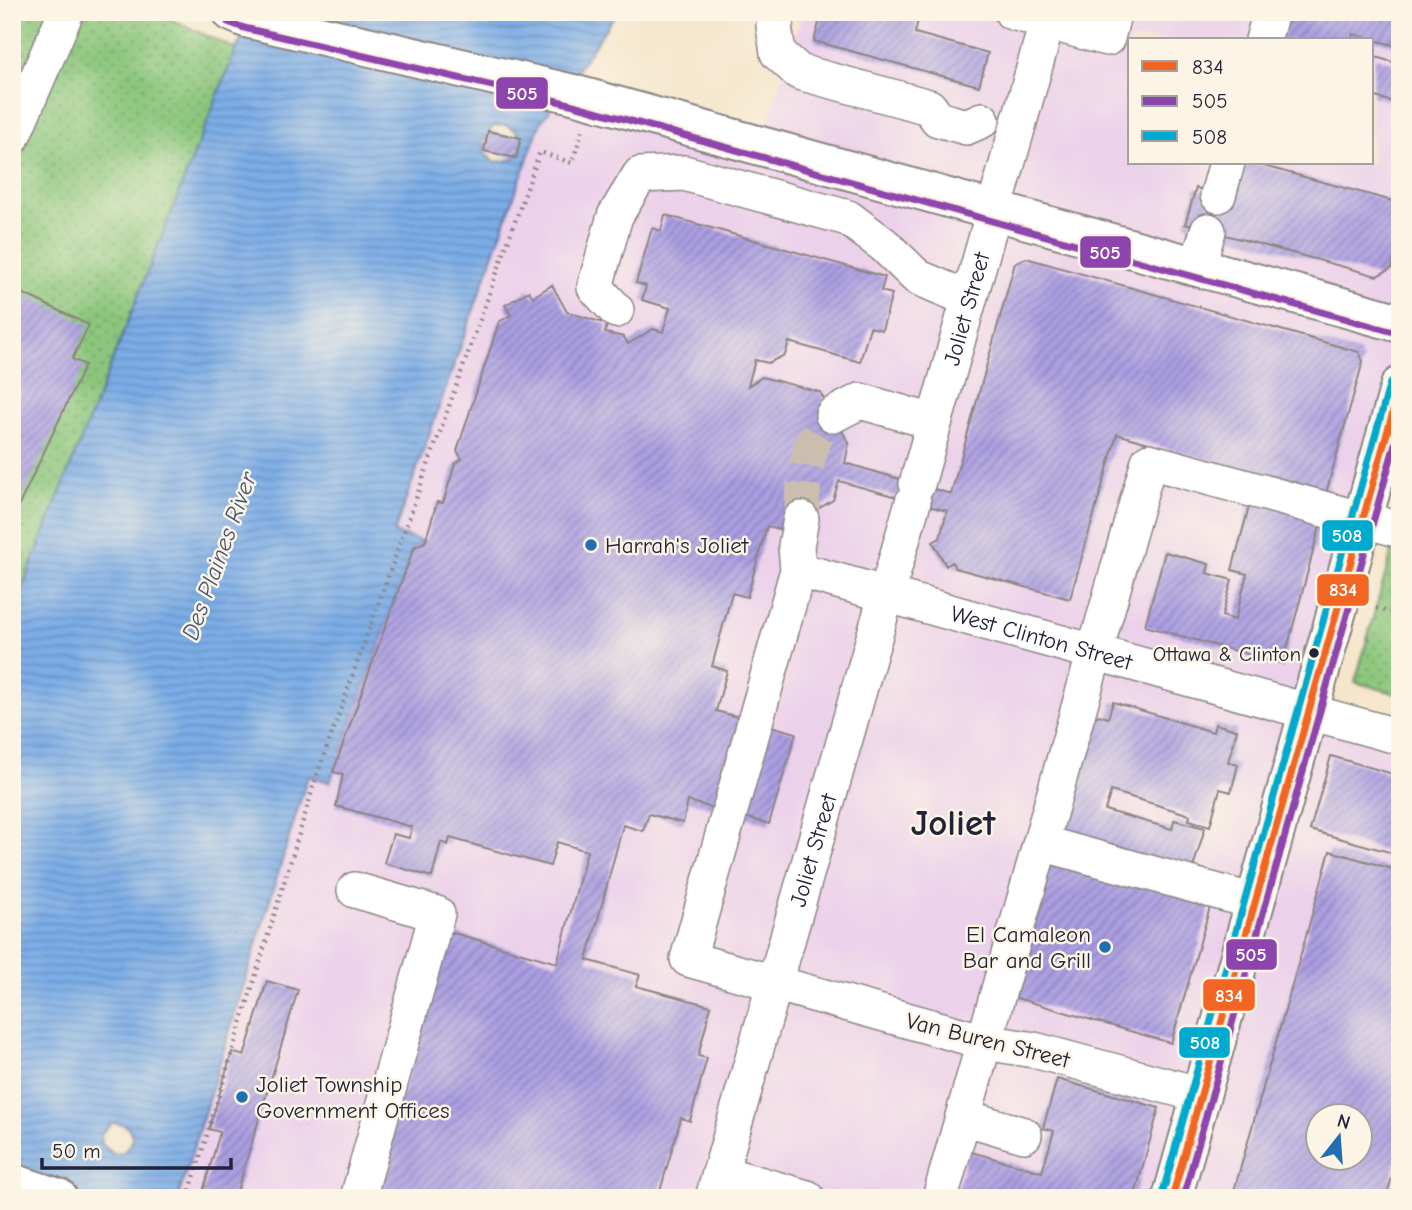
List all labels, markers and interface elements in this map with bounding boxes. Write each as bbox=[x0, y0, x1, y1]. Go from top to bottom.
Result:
legend bbox=[1128, 38, 1374, 164]
text: 834 bbox=[1192, 55, 1224, 79]
line badge: 505 bbox=[495, 76, 549, 110]
text: 505 bbox=[506, 83, 538, 105]
text: 505 bbox=[1192, 89, 1228, 113]
text: 508 bbox=[1192, 125, 1227, 149]
line badge: 505 bbox=[1079, 235, 1132, 269]
text: 505 bbox=[1089, 242, 1121, 264]
street label: Joliet Street bbox=[938, 248, 996, 369]
water label: Des Plaines River bbox=[176, 467, 263, 644]
line badge: 508 bbox=[1321, 519, 1374, 552]
text: 508 bbox=[1332, 525, 1362, 547]
place label: Harrah's Joliet bbox=[605, 532, 750, 559]
marker: Harrah's Joliet bbox=[583, 537, 599, 553]
line badge: 834 bbox=[1316, 573, 1370, 607]
text: 834 bbox=[1329, 579, 1357, 601]
street label: West Clinton Street bbox=[948, 600, 1137, 676]
place label: Ottawa & Clinton bbox=[1153, 642, 1301, 666]
marker: Ottawa & Clinton bbox=[1307, 646, 1321, 660]
street label: Joliet Street bbox=[784, 789, 843, 910]
district label: Joliet bbox=[911, 802, 996, 844]
place label: El Camaleon Bar and Grill bbox=[963, 921, 1091, 974]
line badge: 505 bbox=[1225, 938, 1278, 971]
marker: El Camaleon Bar and Grill bbox=[1097, 939, 1113, 955]
text: 505 bbox=[1235, 944, 1267, 966]
line badge: 834 bbox=[1202, 978, 1256, 1012]
text: 834 bbox=[1215, 985, 1243, 1007]
street label: Van Buren Street bbox=[903, 1007, 1074, 1074]
line badge: 508 bbox=[1178, 1026, 1231, 1059]
text: 508 bbox=[1190, 1032, 1220, 1054]
place label: Joliet Township Government Offices bbox=[256, 1071, 449, 1124]
marker: Joliet Township Government Offices bbox=[234, 1089, 250, 1105]
north arrow bbox=[1304, 1102, 1374, 1172]
text: N bbox=[1335, 1109, 1353, 1134]
scale bar bbox=[42, 1126, 231, 1170]
text: 50 m bbox=[52, 1139, 101, 1163]

